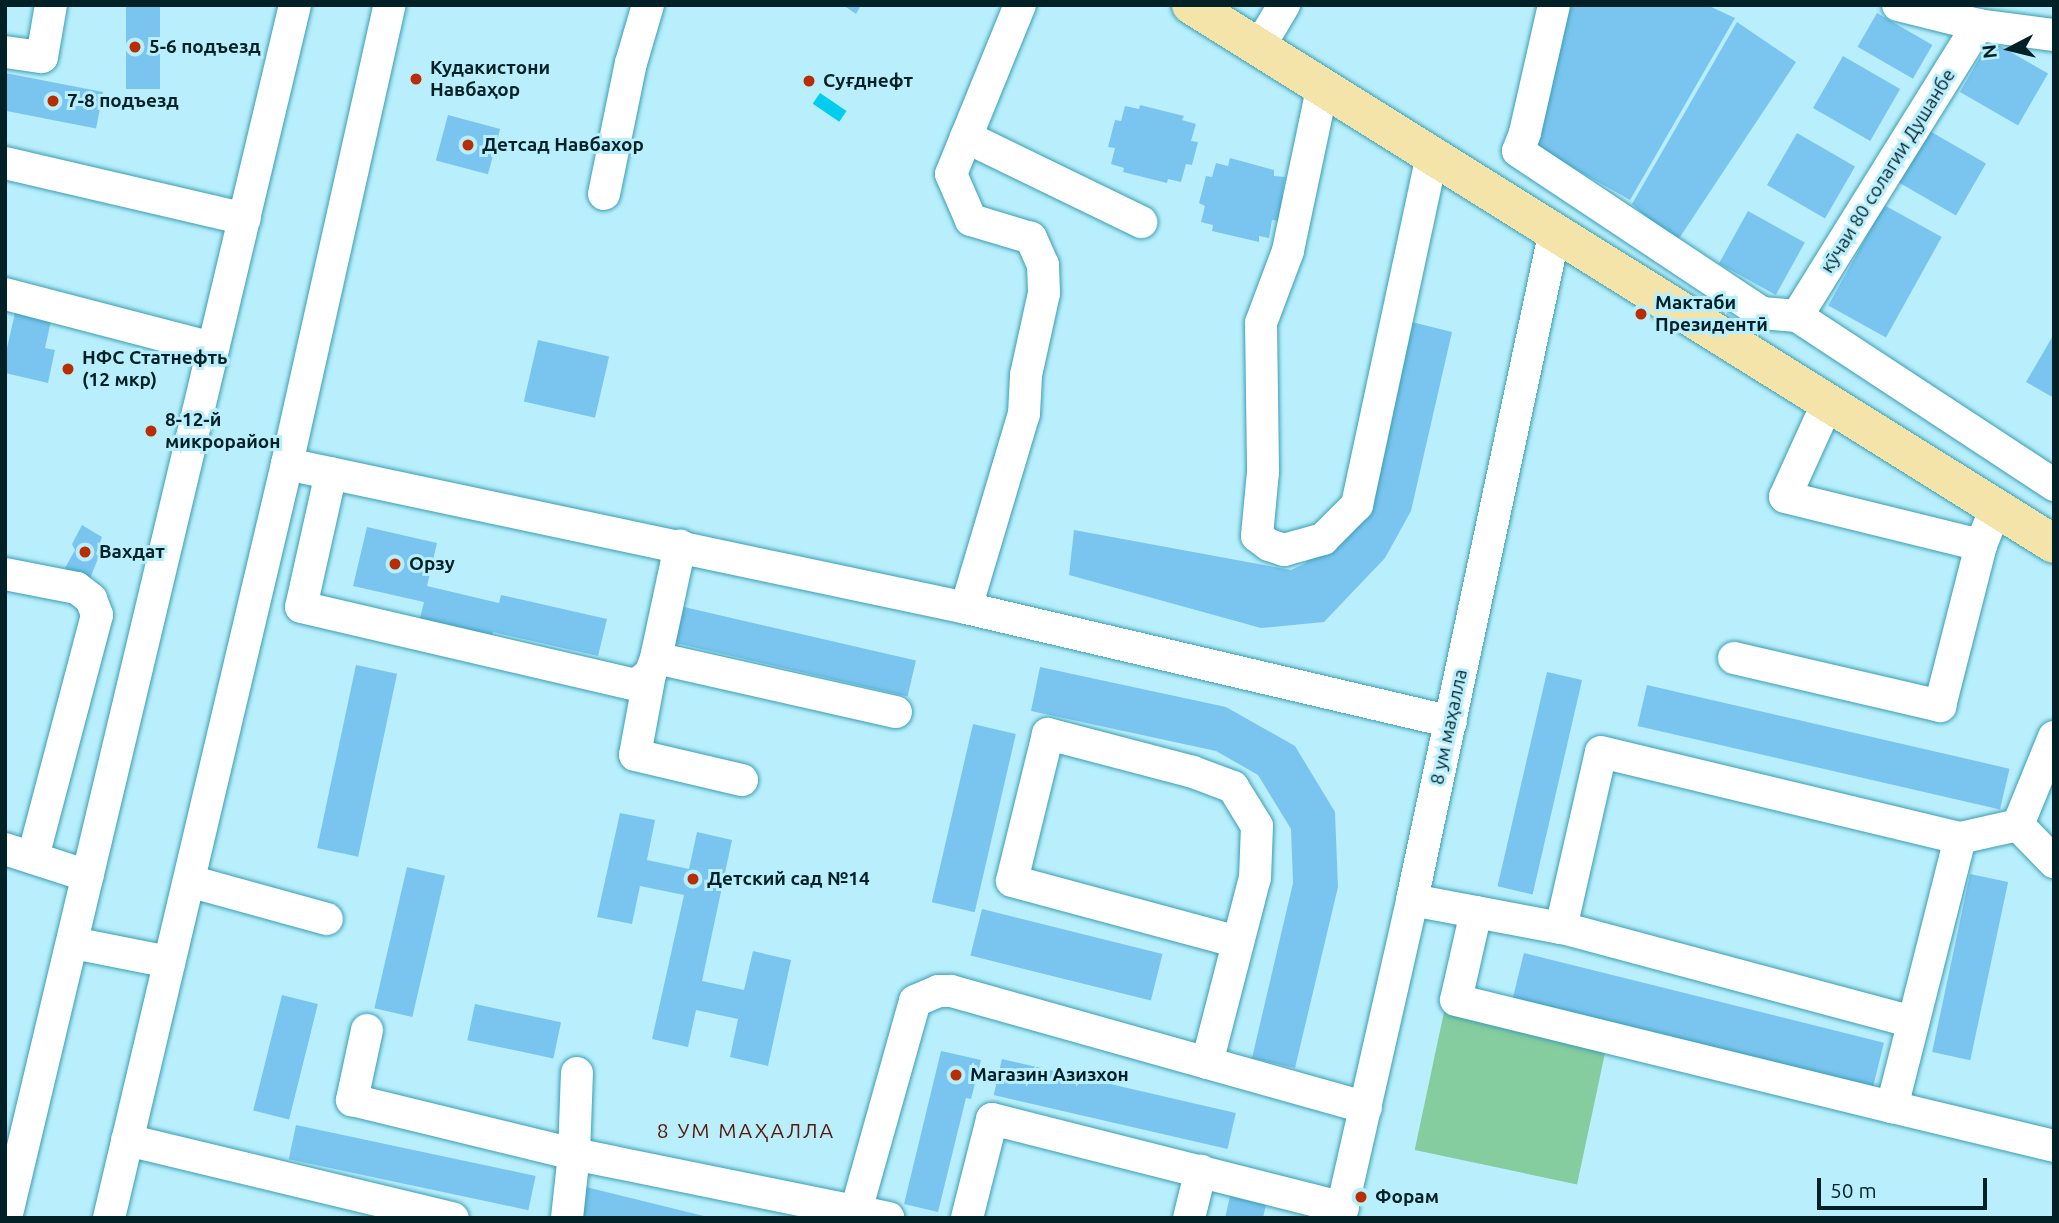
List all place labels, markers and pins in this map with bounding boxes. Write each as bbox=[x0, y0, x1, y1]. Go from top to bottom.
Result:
place label: 5-6 подъезд bbox=[149, 36, 261, 58]
marker: 5-6 подъезд bbox=[127, 39, 143, 55]
place label: Кудакистони Навбаҳор bbox=[430, 57, 550, 101]
place label: Суғднефт bbox=[823, 70, 913, 92]
marker: Кудакистони Навбаҳор bbox=[408, 71, 424, 87]
marker: Суғднефт bbox=[801, 73, 817, 89]
place label: 7-8 подъезд bbox=[67, 90, 179, 112]
marker: 7-8 подъезд bbox=[45, 93, 61, 109]
place label: Детсад Навбахор bbox=[482, 134, 644, 156]
marker: Детсад Навбахор bbox=[460, 137, 476, 153]
place label: Мактаби Президентӣ bbox=[1655, 292, 1768, 336]
marker: Мактаби Президентӣ bbox=[1633, 306, 1649, 322]
place label: НФС Статнефть (12 мкр) bbox=[82, 347, 228, 391]
marker: НФС Статнефть (12 мкр) bbox=[60, 361, 76, 377]
place label: 8-12-й микрорайон bbox=[165, 409, 281, 453]
marker: 8-12-й микрорайон bbox=[143, 423, 159, 439]
place label: Вахдат bbox=[99, 541, 165, 563]
marker: Вахдат bbox=[77, 544, 93, 560]
place label: Орзу bbox=[409, 553, 455, 575]
marker: Орзу bbox=[387, 556, 403, 572]
place label: Детский сад №14 bbox=[707, 868, 870, 890]
marker: Детский сад №14 bbox=[685, 871, 701, 887]
place label: Магазин Азизхон bbox=[970, 1064, 1129, 1086]
marker: Магазин Азизхон bbox=[948, 1067, 964, 1083]
place label: Форам bbox=[1375, 1186, 1439, 1208]
marker: Форам bbox=[1353, 1189, 1369, 1205]

